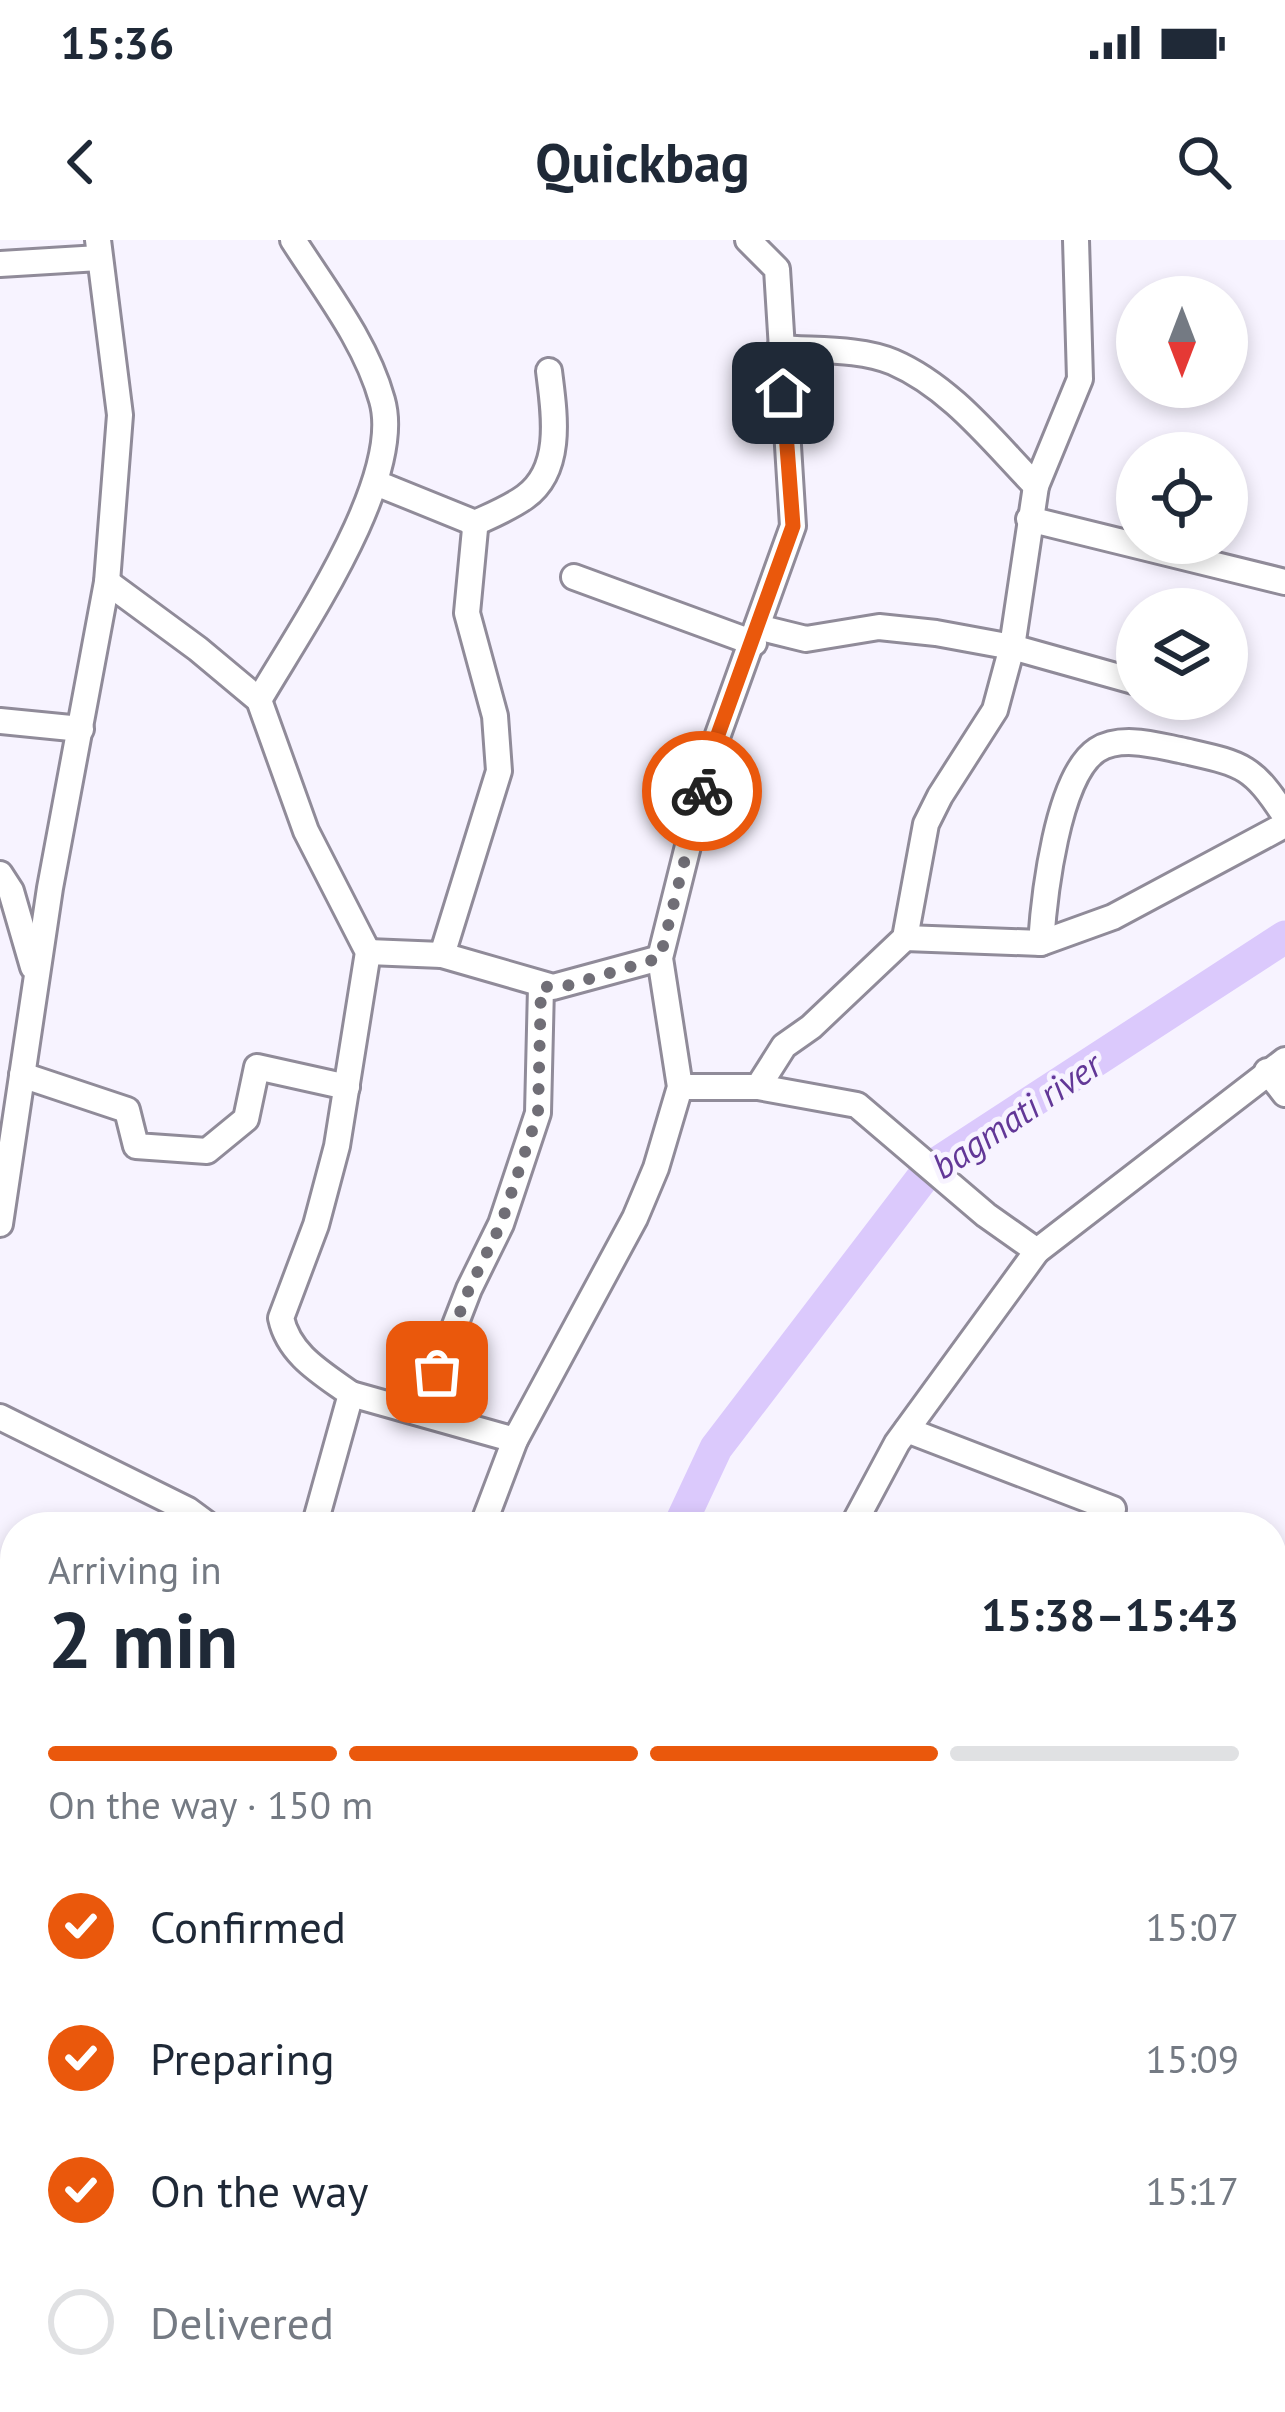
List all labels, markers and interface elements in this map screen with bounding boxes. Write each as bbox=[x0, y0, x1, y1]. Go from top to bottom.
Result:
text: 15:36 bbox=[60, 13, 174, 71]
text: Quickbag bbox=[535, 127, 750, 197]
icon: back bbox=[48, 129, 114, 195]
icon: search bbox=[1171, 129, 1237, 195]
north arrow bbox=[1116, 276, 1248, 408]
map controls bbox=[1116, 276, 1248, 720]
pin bbox=[732, 342, 834, 444]
icon: home bbox=[750, 360, 816, 426]
button: locate bbox=[1116, 432, 1248, 564]
button: layers bbox=[1116, 588, 1248, 720]
courier bbox=[642, 731, 762, 851]
icon: bike bbox=[669, 758, 735, 824]
water label: bagmati river bbox=[922, 1040, 1112, 1189]
pin bbox=[386, 1321, 488, 1423]
icon: bag bbox=[404, 1339, 470, 1405]
text: Arriving in bbox=[48, 1544, 222, 1595]
text: 15:38–15:43 bbox=[981, 1585, 1239, 1643]
text: 2 min bbox=[48, 1589, 238, 1690]
text: On the way · 150 m bbox=[48, 1779, 373, 1830]
icon: check bbox=[48, 1893, 114, 1959]
text: Confirmed bbox=[150, 1897, 346, 1955]
text: 15:07 bbox=[1145, 1901, 1239, 1952]
icon: check bbox=[48, 2025, 114, 2091]
text: Preparing bbox=[150, 2029, 335, 2087]
text: 15:09 bbox=[1145, 2033, 1239, 2084]
icon: check bbox=[48, 2157, 114, 2223]
text: On the way bbox=[150, 2161, 369, 2219]
text: 15:17 bbox=[1145, 2165, 1239, 2216]
text: Delivered bbox=[150, 2293, 334, 2351]

